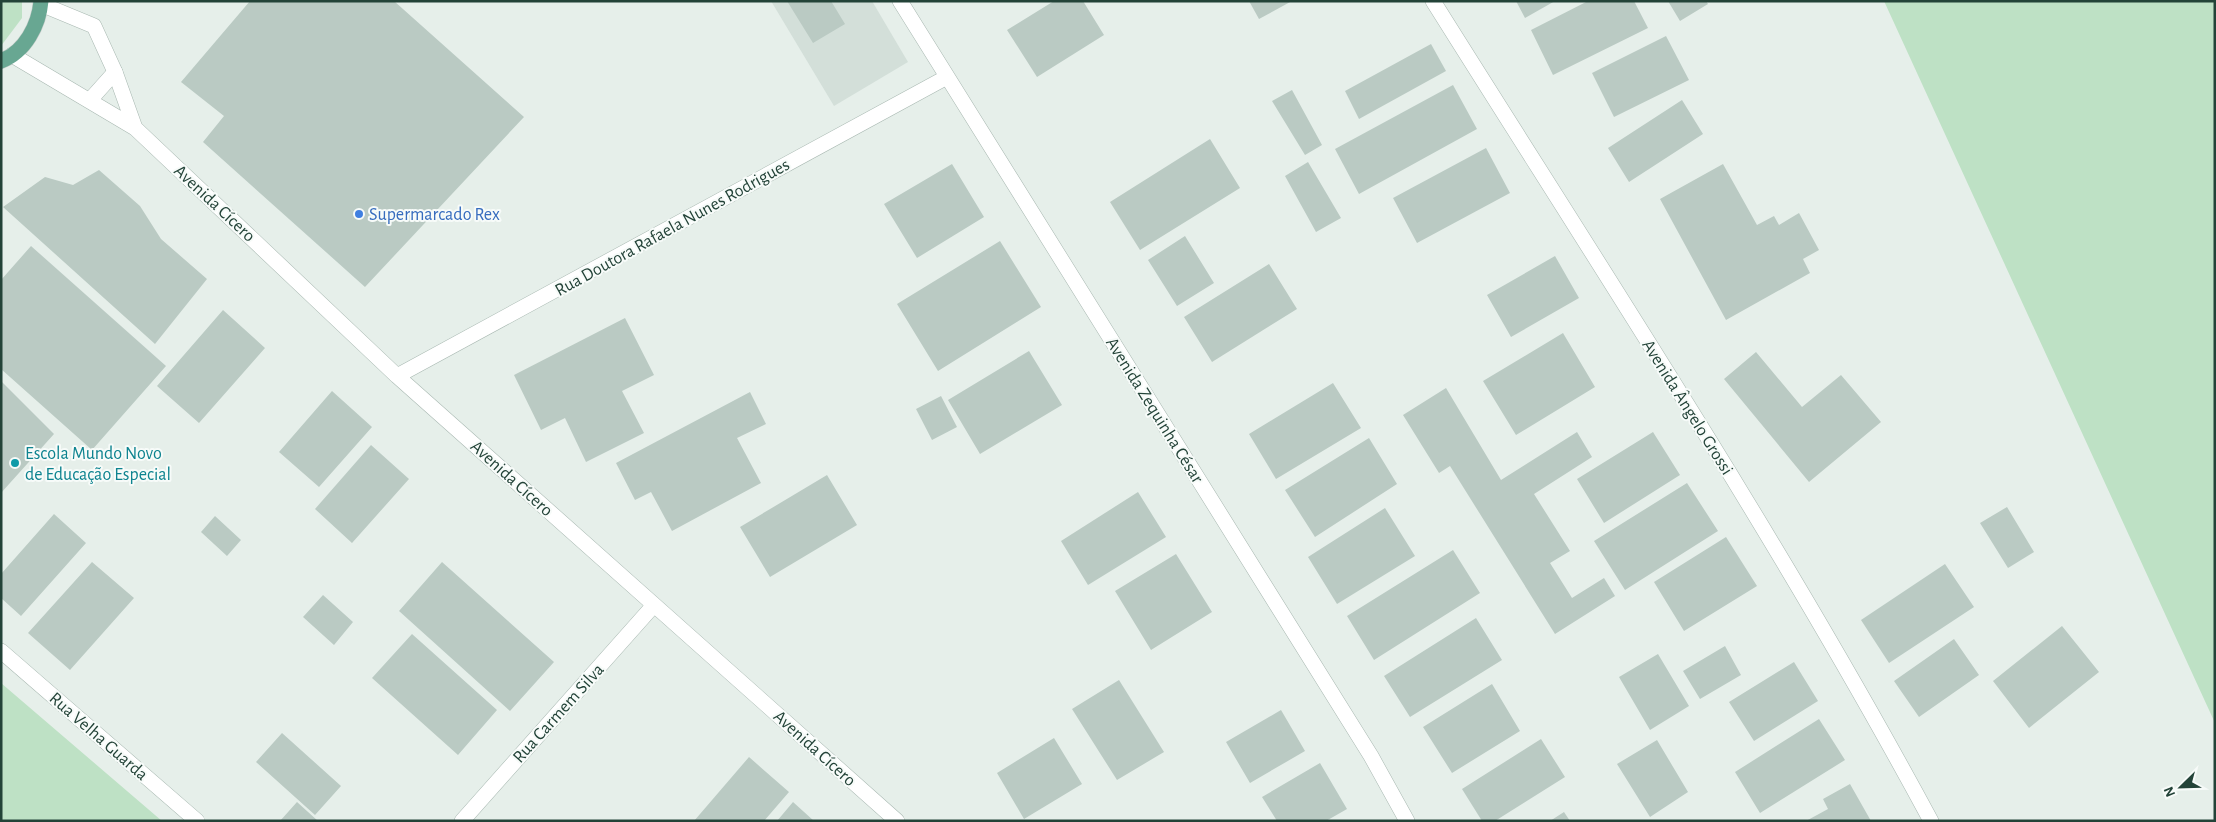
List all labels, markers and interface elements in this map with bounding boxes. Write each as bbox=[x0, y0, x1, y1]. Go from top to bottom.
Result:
street label: Rua Doutora Rafaela Nunes Rodrigues bbox=[552, 156, 793, 300]
street label: Avenida Cícero bbox=[170, 162, 258, 246]
place label: Supermarcado Rex bbox=[369, 206, 500, 224]
marker: Supermarcado Rex bbox=[353, 208, 365, 220]
street label: Avenida Zequinha César bbox=[1102, 335, 1206, 487]
street label: Avenida Ângelo Grossi bbox=[1638, 335, 1739, 478]
street label: Avenida Cícero bbox=[467, 437, 556, 520]
place label: Escola Mundo Novo de Educação Especial bbox=[25, 445, 171, 484]
marker: Escola Mundo Novo de Educação Especial bbox=[9, 457, 21, 469]
street label: Rua Carmem Silva bbox=[510, 661, 608, 767]
street label: Rua Velha Guarda bbox=[46, 689, 151, 784]
street label: Avenida Cícero bbox=[770, 707, 859, 790]
north arrow bbox=[2156, 762, 2206, 812]
text: N bbox=[2162, 784, 2178, 799]

